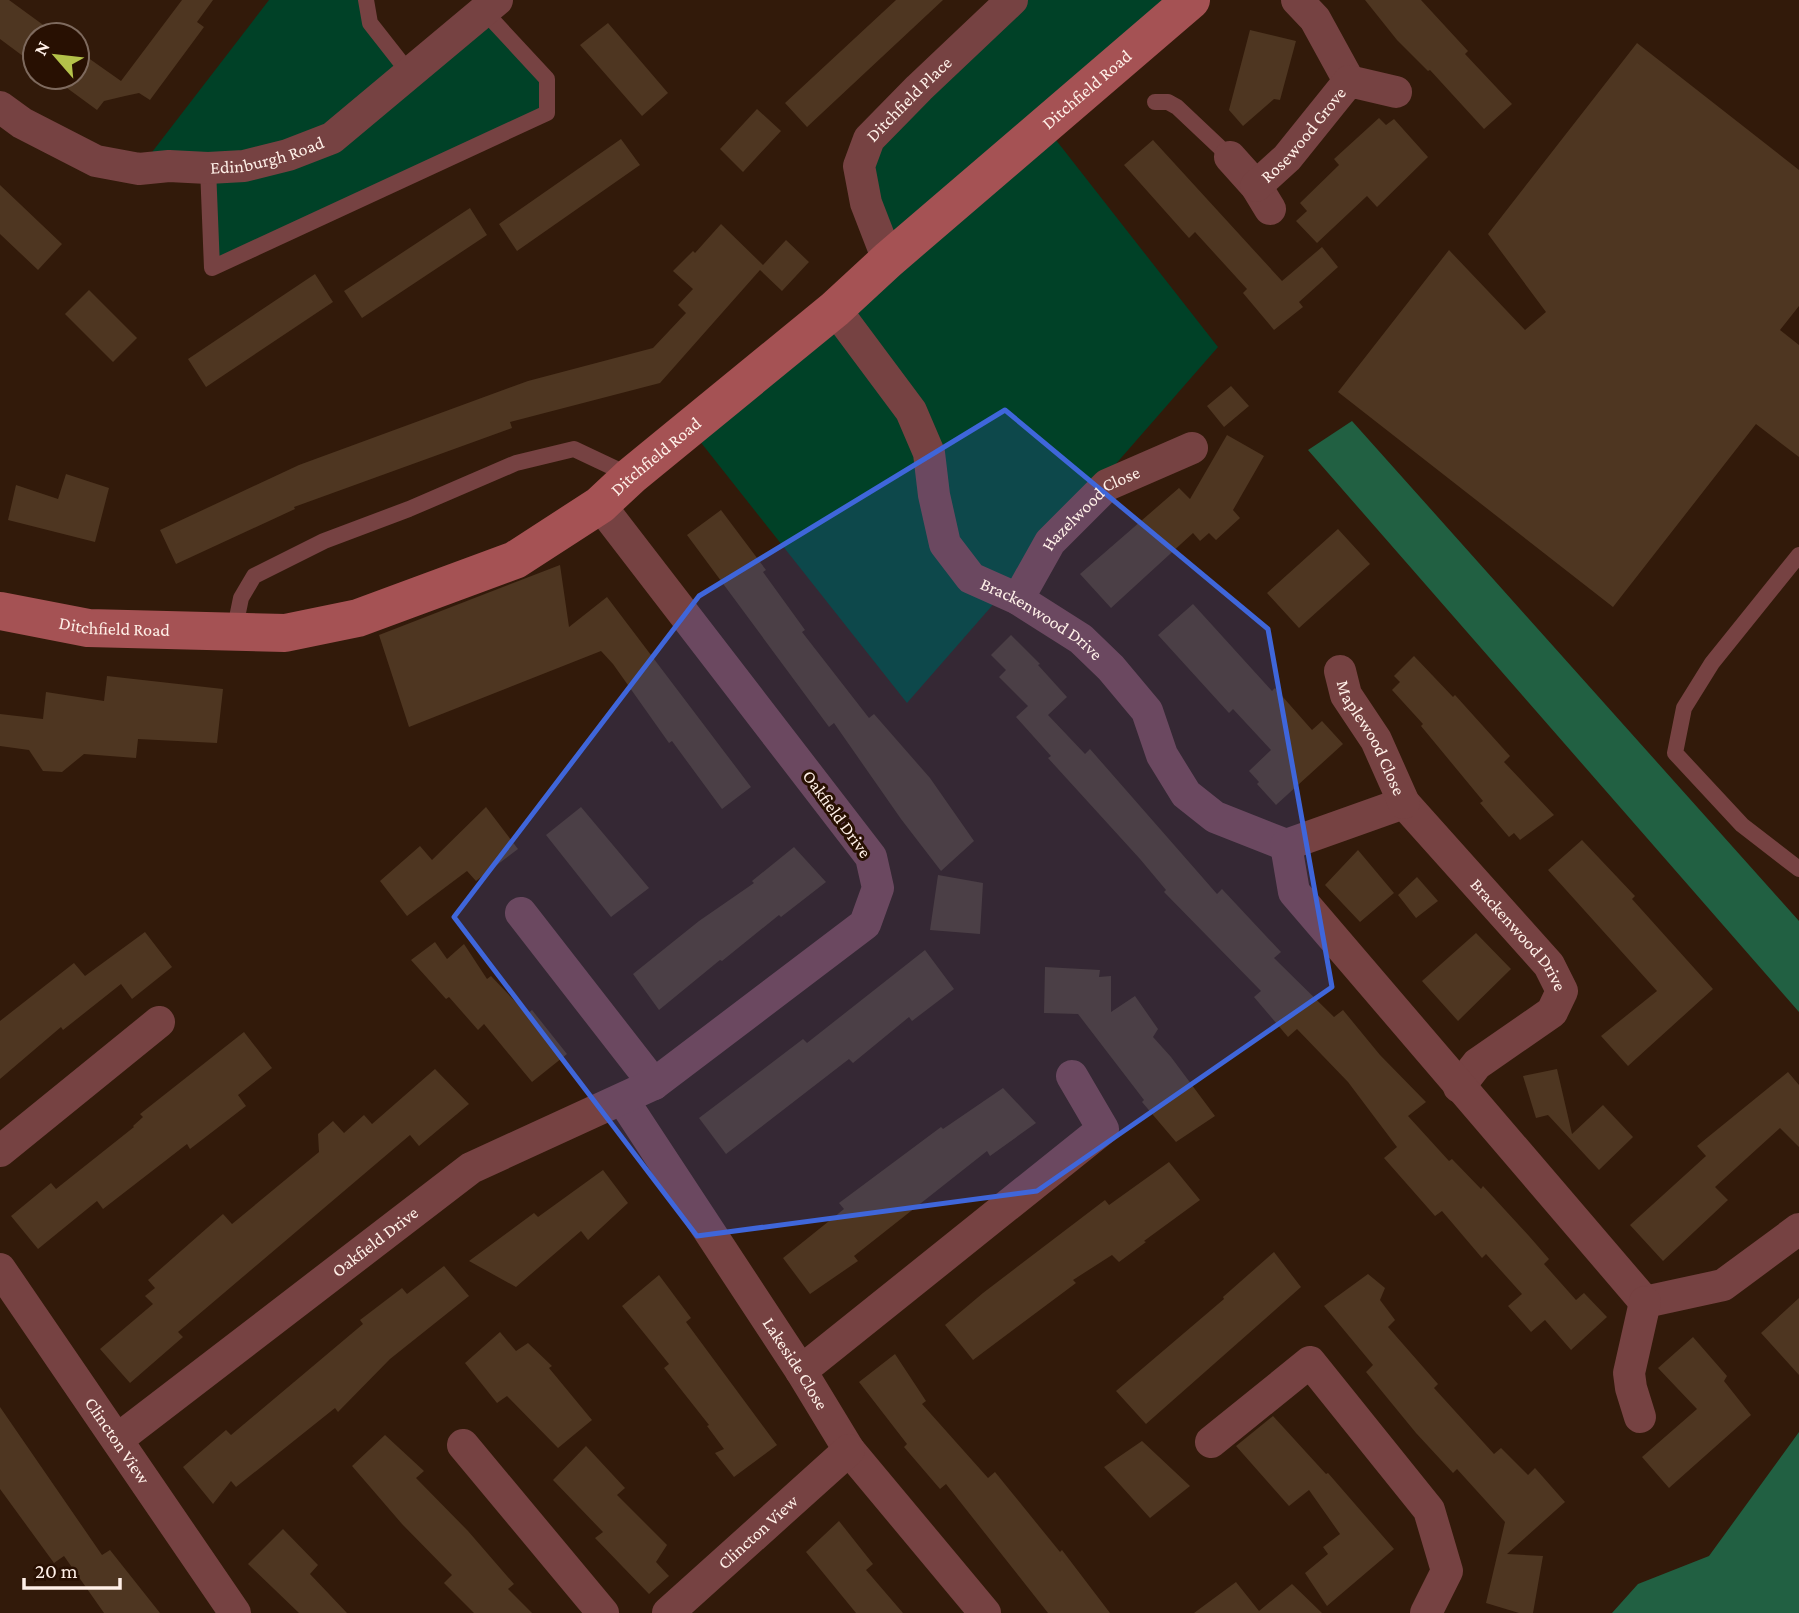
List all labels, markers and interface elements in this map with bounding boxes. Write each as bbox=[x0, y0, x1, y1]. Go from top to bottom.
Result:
north arrow bbox=[21, 21, 91, 91]
text: N bbox=[29, 38, 54, 59]
street label: Ditchfield Road bbox=[1038, 45, 1136, 133]
street label: Ditchfield Place bbox=[862, 52, 956, 146]
street label: Rosewood Grove bbox=[1257, 83, 1350, 187]
street label: Edinburgh Road bbox=[210, 132, 327, 178]
street label: Ditchfield Road bbox=[607, 413, 705, 500]
street label: Hazelwood Close bbox=[1037, 462, 1143, 554]
street label: Brackenwood Drive bbox=[977, 574, 1107, 664]
street label: Ditchfield Road bbox=[57, 613, 171, 640]
street label: Maplewood Close bbox=[1333, 678, 1409, 798]
street label: Oakfield Drive bbox=[799, 766, 875, 862]
street label: Brackenwood Drive bbox=[1466, 874, 1570, 995]
street label: Oakfield Drive bbox=[328, 1202, 422, 1281]
street label: Lakeside Close bbox=[759, 1314, 832, 1413]
street label: Clincton View bbox=[81, 1393, 154, 1489]
street label: Clincton View bbox=[714, 1490, 803, 1573]
scale bar bbox=[24, 1546, 121, 1590]
text: 20 m bbox=[35, 1559, 78, 1583]

